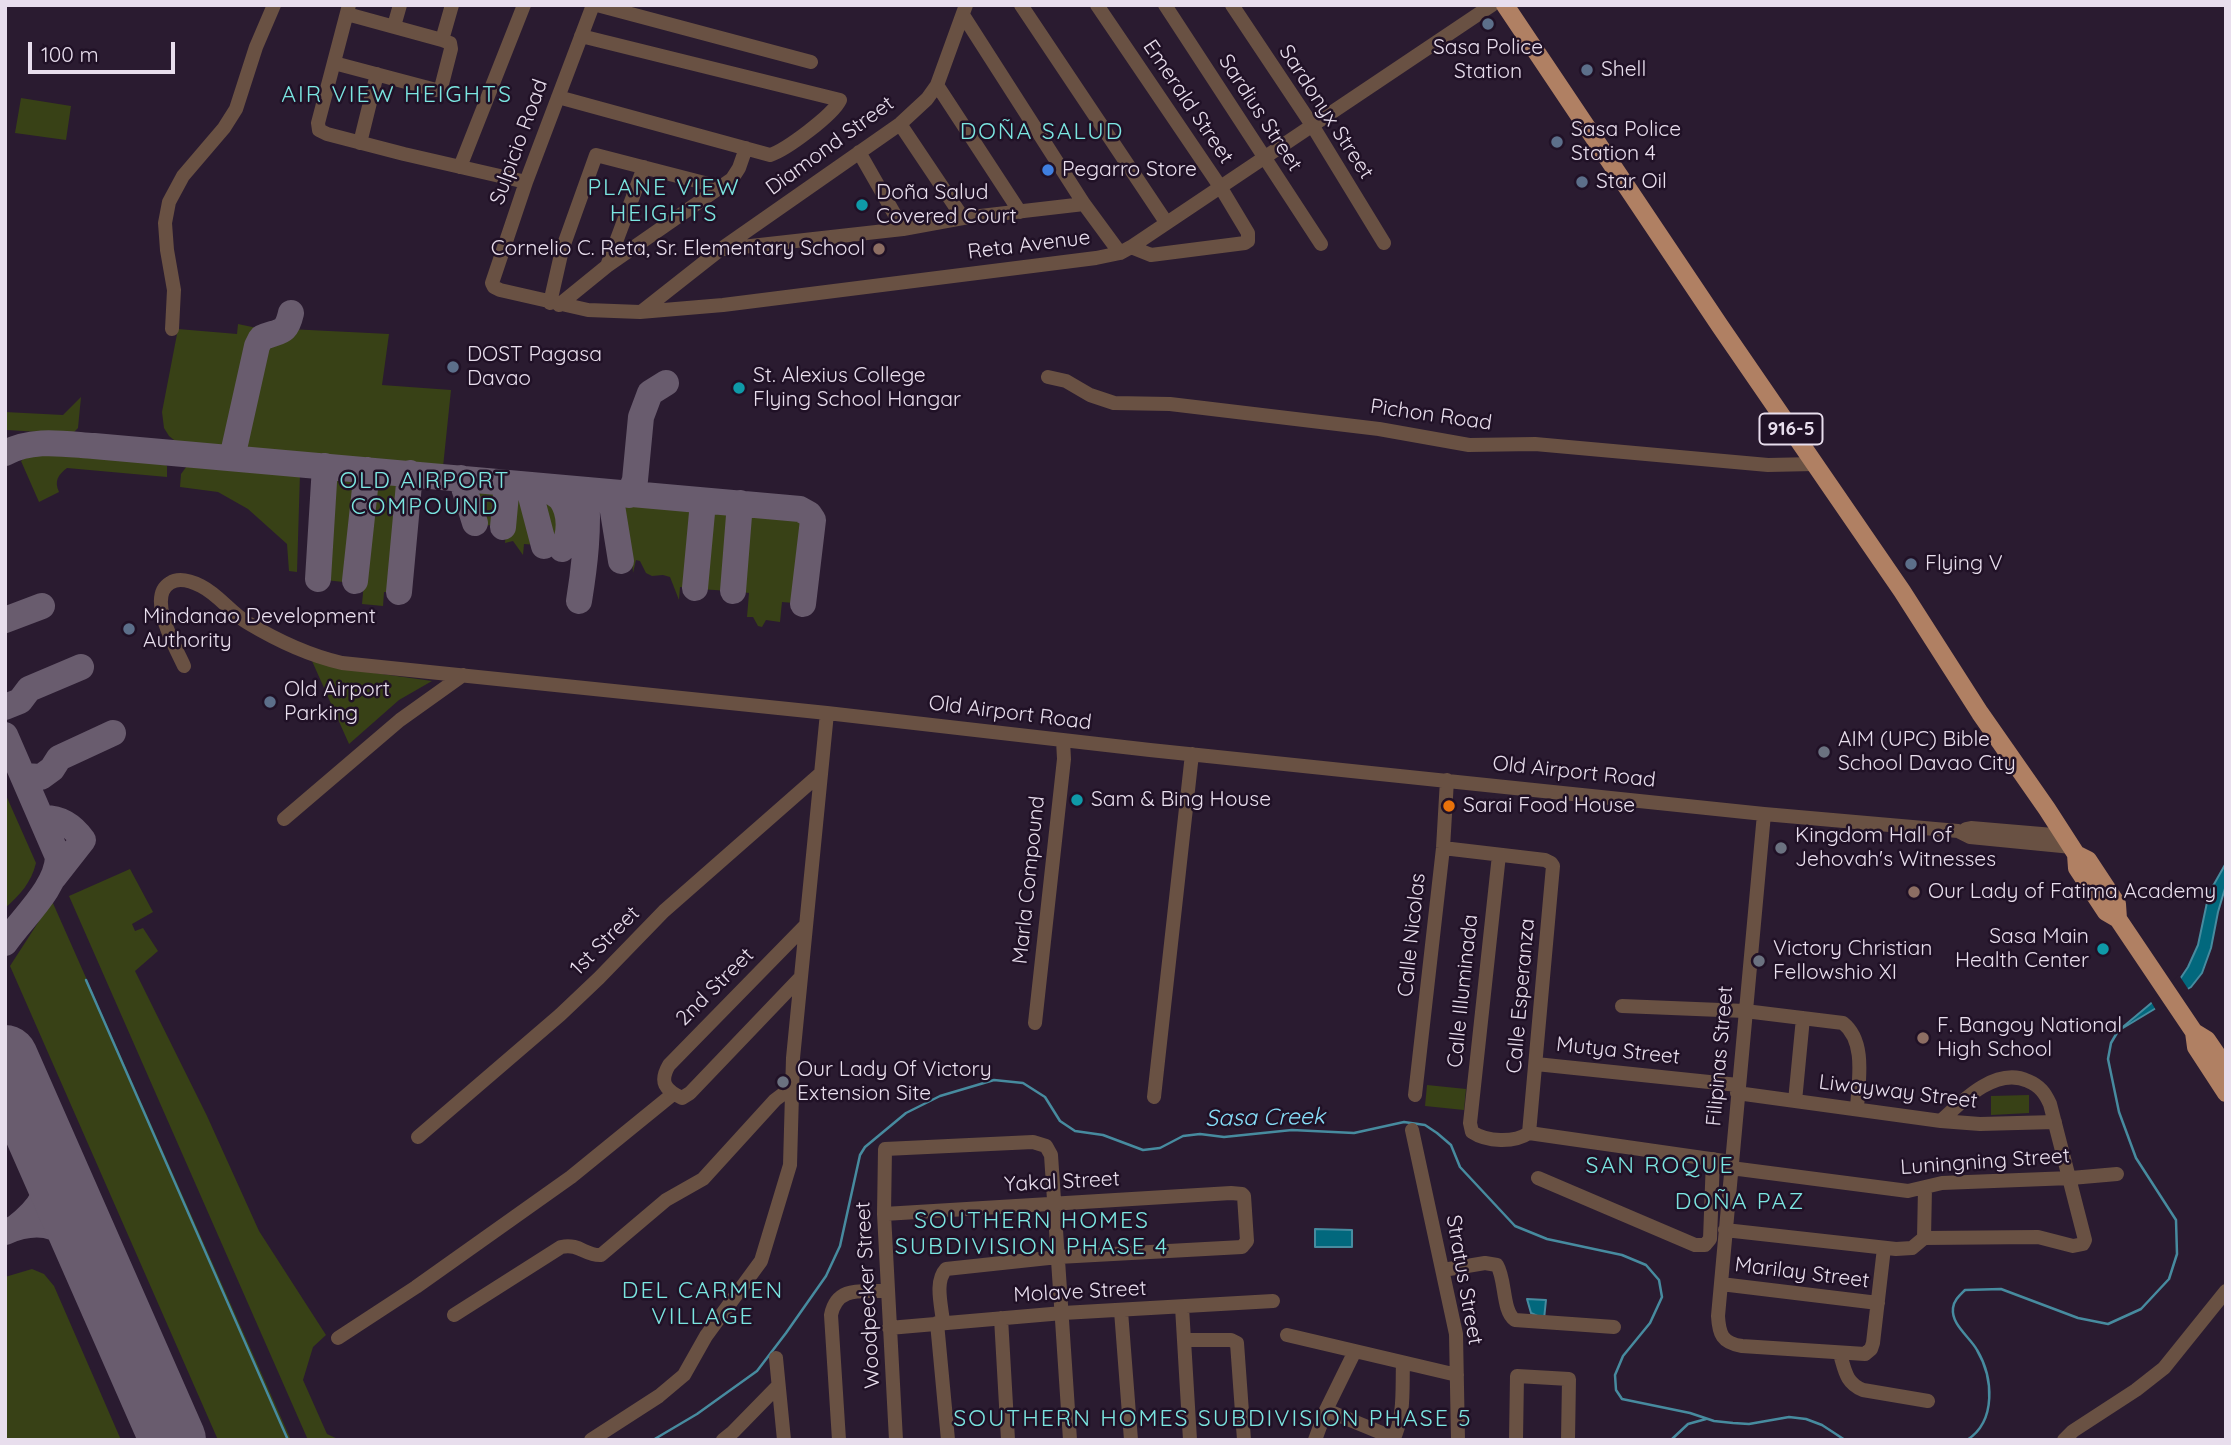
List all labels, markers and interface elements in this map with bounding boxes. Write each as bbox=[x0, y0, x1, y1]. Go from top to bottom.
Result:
marker: Sasa Police Station bbox=[1480, 16, 1496, 32]
scale bar bbox=[32, 28, 178, 72]
street label: Emerald Street bbox=[1137, 35, 1239, 169]
place label: Sasa Police Station bbox=[1433, 35, 1543, 85]
street label: Sardonyx Street bbox=[1273, 40, 1379, 184]
text: 100 m bbox=[41, 41, 99, 67]
street label: Sardius Street bbox=[1213, 50, 1307, 176]
place label: Shell bbox=[1601, 57, 1646, 83]
marker: Shell bbox=[1579, 62, 1595, 78]
street label: Sulpicio Road bbox=[485, 76, 553, 208]
district label: AIR VIEW HEIGHTS bbox=[283, 81, 511, 109]
street label: Diamond Street bbox=[761, 91, 899, 201]
place label: Sasa Police Station 4 bbox=[1571, 117, 1681, 167]
district label: DOÑA SALUD bbox=[961, 118, 1123, 146]
marker: Sasa Police Station 4 bbox=[1549, 134, 1565, 150]
place label: Pegarro Store bbox=[1062, 157, 1197, 183]
marker: Pegarro Store bbox=[1040, 162, 1056, 178]
place label: Star Oil bbox=[1596, 169, 1667, 195]
district label: PLANE VIEW HEIGHTS bbox=[589, 174, 739, 228]
marker: Star Oil bbox=[1574, 174, 1590, 190]
place label: Doña Salud Covered Court bbox=[876, 180, 1017, 230]
marker: Doña Salud Covered Court bbox=[854, 197, 870, 213]
street label: Reta Avenue bbox=[966, 225, 1092, 265]
place label: Cornelio C. Reta, Sr. Elementary School bbox=[491, 236, 865, 262]
marker: Cornelio C. Reta, Sr. Elementary School bbox=[871, 241, 887, 257]
place label: DOST Pagasa Davao bbox=[467, 342, 602, 392]
marker: DOST Pagasa Davao bbox=[445, 359, 461, 375]
place label: St. Alexius College Flying School Hangar bbox=[753, 363, 961, 413]
marker: St. Alexius College Flying School Hangar bbox=[731, 380, 747, 396]
street label: Pichon Road bbox=[1369, 394, 1493, 436]
road number: 916-5 bbox=[1760, 414, 1823, 444]
district label: OLD AIRPORT COMPOUND bbox=[341, 467, 509, 521]
place label: Flying V bbox=[1925, 551, 2003, 577]
marker: Flying V bbox=[1903, 556, 1919, 572]
place label: Mindanao Development Authority bbox=[143, 604, 376, 654]
marker: Mindanao Development Authority bbox=[121, 621, 137, 637]
place label: Old Airport Parking bbox=[284, 677, 390, 727]
street label: Old Airport Road bbox=[927, 691, 1093, 735]
marker: Old Airport Parking bbox=[262, 694, 278, 710]
place label: AIM (UPC) Bible School Davao City bbox=[1838, 727, 2016, 777]
marker: AIM (UPC) Bible School Davao City bbox=[1816, 744, 1832, 760]
street label: Old Airport Road bbox=[1491, 751, 1657, 793]
place label: Sam & Bing House bbox=[1091, 787, 1271, 813]
marker: Sam & Bing House bbox=[1069, 792, 1085, 808]
place label: Sarai Food House bbox=[1463, 793, 1635, 819]
street label: Marla Compound bbox=[1008, 795, 1050, 965]
marker: Sarai Food House bbox=[1441, 798, 1457, 814]
place label: Kingdom Hall of Jehovah's Witnesses bbox=[1795, 823, 1996, 873]
marker: Kingdom Hall of Jehovah's Witnesses bbox=[1773, 840, 1789, 856]
street label: Calle Nicolas bbox=[1393, 872, 1431, 998]
place label: Our Lady of Fatima Academy bbox=[1928, 879, 2216, 905]
marker: Our Lady of Fatima Academy bbox=[1906, 884, 1922, 900]
street label: 1st Street bbox=[565, 901, 645, 981]
street label: Calle Illuminada bbox=[1442, 913, 1484, 1069]
street label: Calle Esperanza bbox=[1502, 918, 1540, 1074]
place label: Sasa Main Health Center bbox=[1955, 924, 2089, 974]
place label: Victory Christian Fellowshio XI bbox=[1773, 936, 1932, 986]
marker: Sasa Main Health Center bbox=[2095, 941, 2111, 957]
street label: 2nd Street bbox=[671, 943, 759, 1031]
marker: Victory Christian Fellowshio XI bbox=[1751, 953, 1767, 969]
street label: Filipinas Street bbox=[1701, 985, 1739, 1127]
place label: F. Bangoy National High School bbox=[1937, 1013, 2122, 1063]
marker: F. Bangoy National High School bbox=[1915, 1030, 1931, 1046]
street label: Mutya Street bbox=[1555, 1032, 1681, 1070]
place label: Our Lady Of Victory Extension Site bbox=[797, 1057, 992, 1107]
street label: Liwayway Street bbox=[1817, 1070, 1979, 1114]
marker: Our Lady Of Victory Extension Site bbox=[775, 1074, 791, 1090]
water label: Sasa Creek bbox=[1205, 1103, 1325, 1133]
street label: Luningning Street bbox=[1899, 1144, 2071, 1180]
district label: SAN ROQUE bbox=[1587, 1152, 1733, 1180]
street label: Yakal Street bbox=[1004, 1166, 1120, 1198]
district label: DOÑA PAZ bbox=[1676, 1188, 1804, 1216]
street label: Woodpecker Street bbox=[851, 1201, 885, 1389]
district label: SOUTHERN HOMES SUBDIVISION PHASE 4 bbox=[897, 1207, 1167, 1261]
street label: Stratus Street bbox=[1440, 1213, 1488, 1347]
street label: Marilay Street bbox=[1733, 1252, 1871, 1294]
street label: Molave Street bbox=[1013, 1276, 1147, 1308]
district label: DEL CARMEN VILLAGE bbox=[623, 1277, 783, 1331]
district label: SOUTHERN HOMES SUBDIVISION PHASE 5 bbox=[958, 1405, 1468, 1433]

